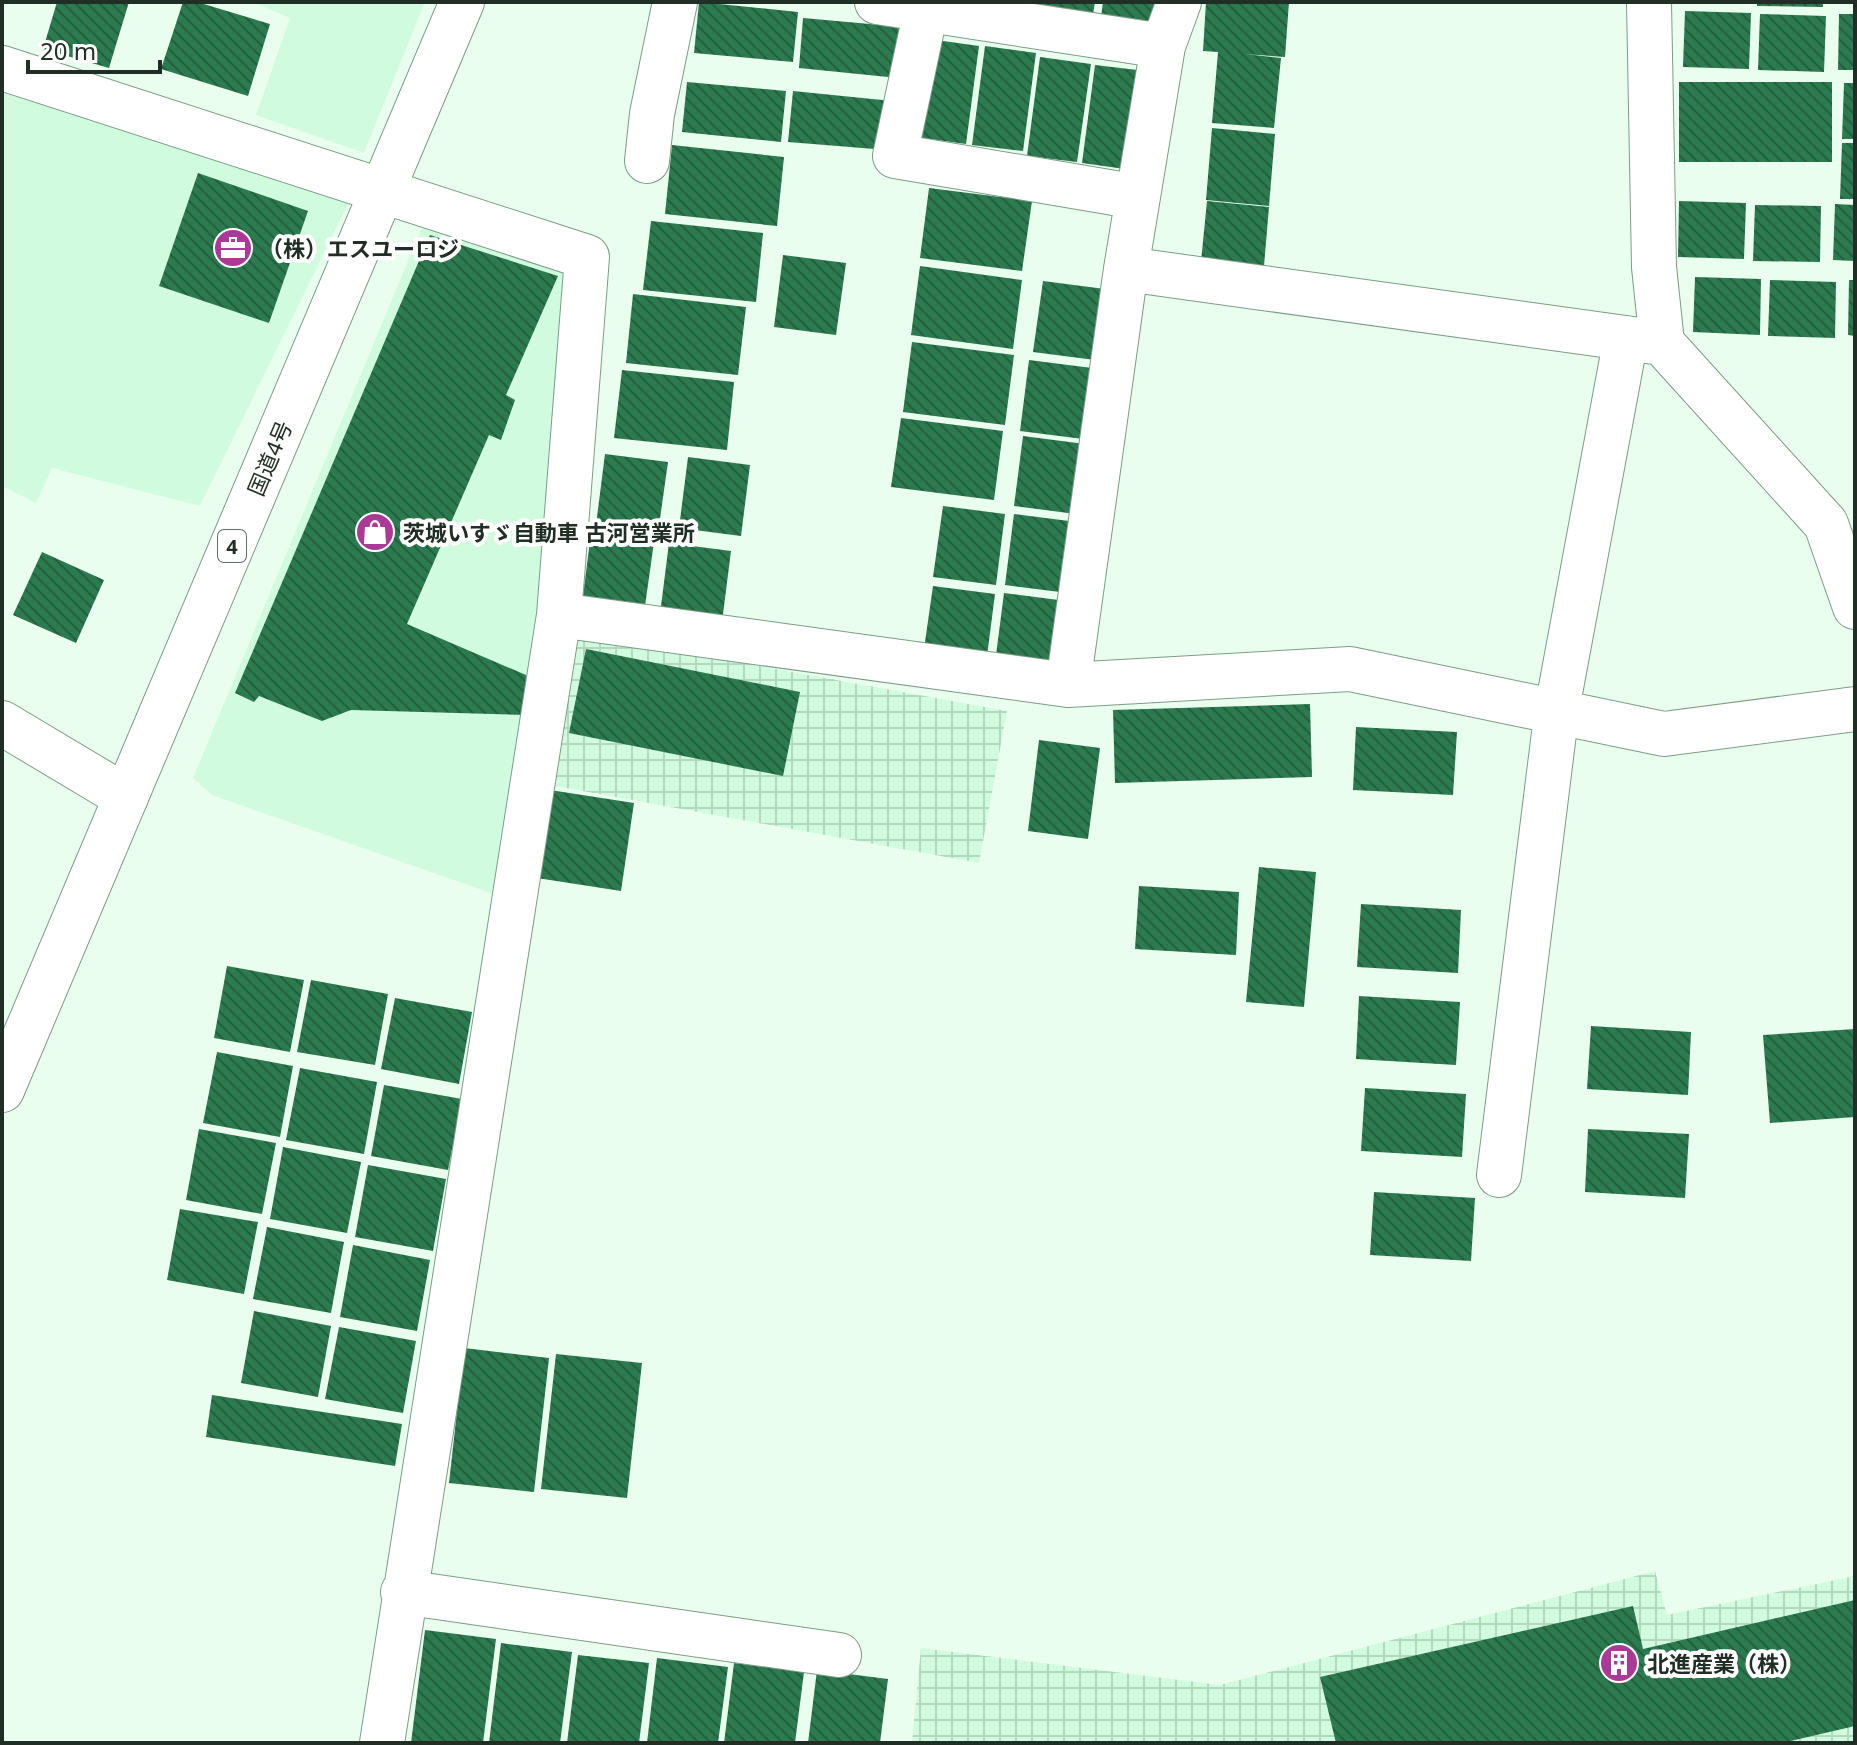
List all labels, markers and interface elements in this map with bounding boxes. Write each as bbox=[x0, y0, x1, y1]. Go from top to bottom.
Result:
scale bar bbox=[28, 24, 160, 74]
text: 20 m bbox=[40, 34, 96, 67]
office icon: （株）エスユーロジ bbox=[212, 227, 254, 269]
place label: （株）エスユーロジ bbox=[261, 233, 459, 263]
street label: 国道4号 bbox=[240, 416, 298, 500]
shop icon: 茨城いすゞ自動車 古河営業所 bbox=[354, 511, 396, 553]
place label: 茨城いすゞ自動車 古河営業所 bbox=[403, 517, 695, 547]
road number: 4 bbox=[218, 530, 246, 562]
building icon: 北進産業（株） bbox=[1598, 1642, 1640, 1684]
place label: 北進産業（株） bbox=[1647, 1648, 1801, 1678]

